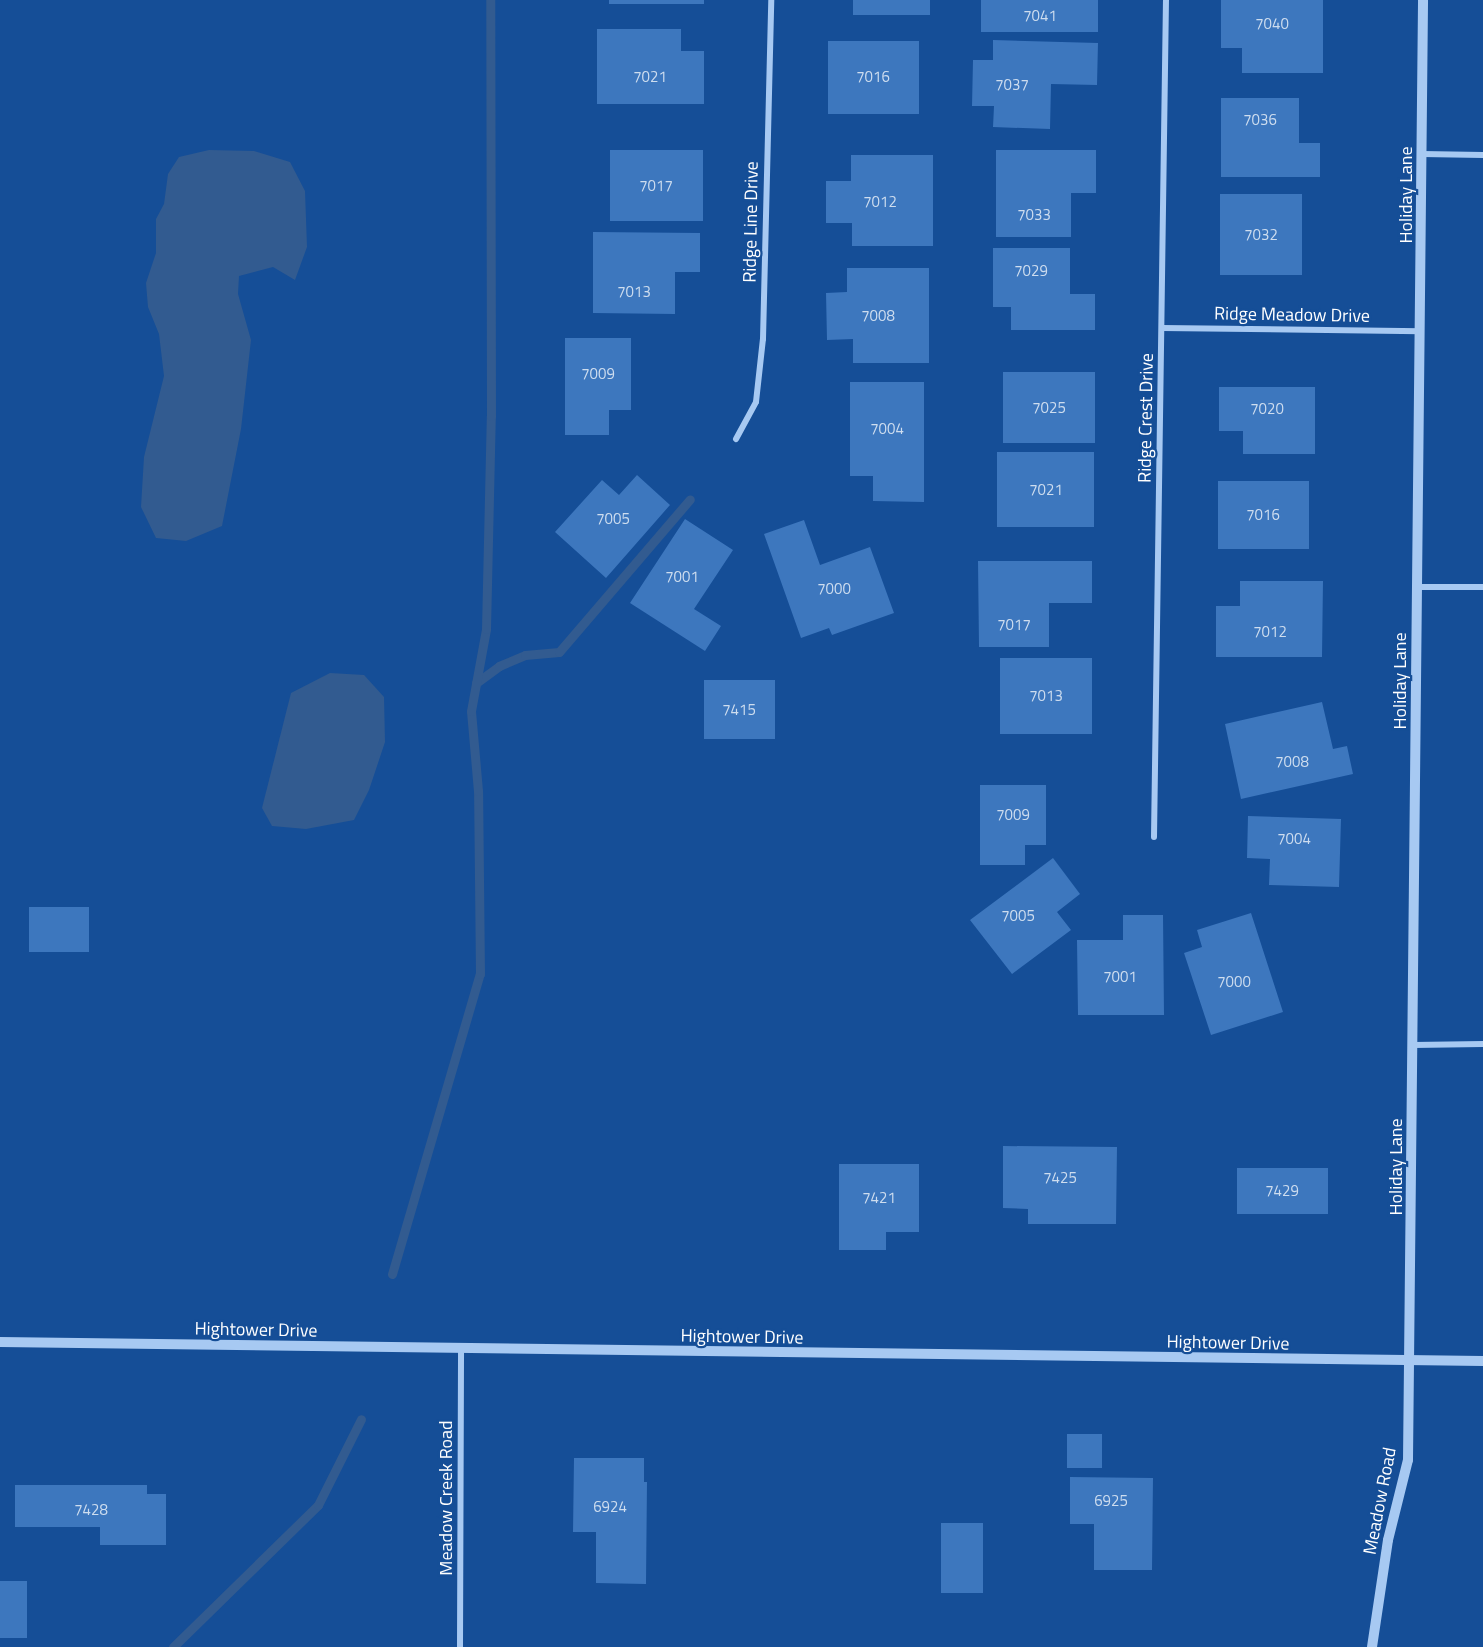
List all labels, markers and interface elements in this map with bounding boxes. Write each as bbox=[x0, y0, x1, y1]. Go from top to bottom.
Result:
house number: 7041 bbox=[1023, 7, 1057, 25]
house number: 7040 bbox=[1255, 15, 1289, 33]
house number: 7021 bbox=[633, 68, 667, 86]
house number: 7016 bbox=[856, 68, 890, 86]
house number: 7037 bbox=[995, 76, 1029, 94]
house number: 7036 bbox=[1243, 111, 1277, 129]
street label: Holiday Lane bbox=[1395, 146, 1417, 244]
street label: Ridge Line Drive bbox=[739, 161, 763, 283]
house number: 7017 bbox=[639, 177, 673, 195]
house number: 7012 bbox=[863, 193, 897, 211]
house number: 7033 bbox=[1017, 206, 1051, 224]
house number: 7032 bbox=[1244, 226, 1278, 244]
house number: 7029 bbox=[1014, 262, 1048, 280]
house number: 7013 bbox=[617, 283, 651, 301]
street label: Ridge Meadow Drive bbox=[1214, 303, 1370, 327]
house number: 7008 bbox=[861, 307, 895, 325]
street label: Ridge Crest Drive bbox=[1134, 353, 1158, 483]
house number: 7009 bbox=[581, 365, 615, 383]
house number: 7025 bbox=[1032, 399, 1066, 417]
house number: 7020 bbox=[1250, 400, 1284, 418]
house number: 7004 bbox=[870, 420, 904, 438]
house number: 7021 bbox=[1029, 481, 1063, 499]
house number: 7016 bbox=[1246, 506, 1280, 524]
house number: 7005 bbox=[596, 510, 630, 528]
house number: 7001 bbox=[665, 568, 699, 586]
house number: 7000 bbox=[817, 580, 851, 598]
house number: 7017 bbox=[997, 616, 1031, 634]
house number: 7012 bbox=[1253, 623, 1287, 641]
street label: Holiday Lane bbox=[1389, 632, 1411, 730]
house number: 7013 bbox=[1029, 687, 1063, 705]
house number: 7415 bbox=[722, 701, 756, 719]
house number: 7008 bbox=[1275, 753, 1309, 771]
house number: 7009 bbox=[996, 806, 1030, 824]
house number: 7004 bbox=[1277, 830, 1311, 848]
house number: 7005 bbox=[1001, 907, 1035, 925]
house number: 7001 bbox=[1103, 968, 1137, 986]
house number: 7000 bbox=[1217, 973, 1251, 991]
street label: Holiday Lane bbox=[1385, 1118, 1407, 1216]
house number: 7425 bbox=[1043, 1169, 1077, 1187]
house number: 7429 bbox=[1265, 1182, 1299, 1200]
house number: 7421 bbox=[862, 1189, 896, 1207]
street label: Hightower Drive bbox=[194, 1318, 318, 1342]
street label: Hightower Drive bbox=[680, 1325, 804, 1349]
street label: Hightower Drive bbox=[1166, 1331, 1290, 1355]
street label: Meadow Creek Road bbox=[435, 1420, 457, 1576]
street label: Meadow Road bbox=[1359, 1446, 1401, 1556]
house number: 6925 bbox=[1094, 1492, 1128, 1510]
house number: 6924 bbox=[593, 1498, 627, 1516]
house number: 7428 bbox=[74, 1501, 108, 1519]

